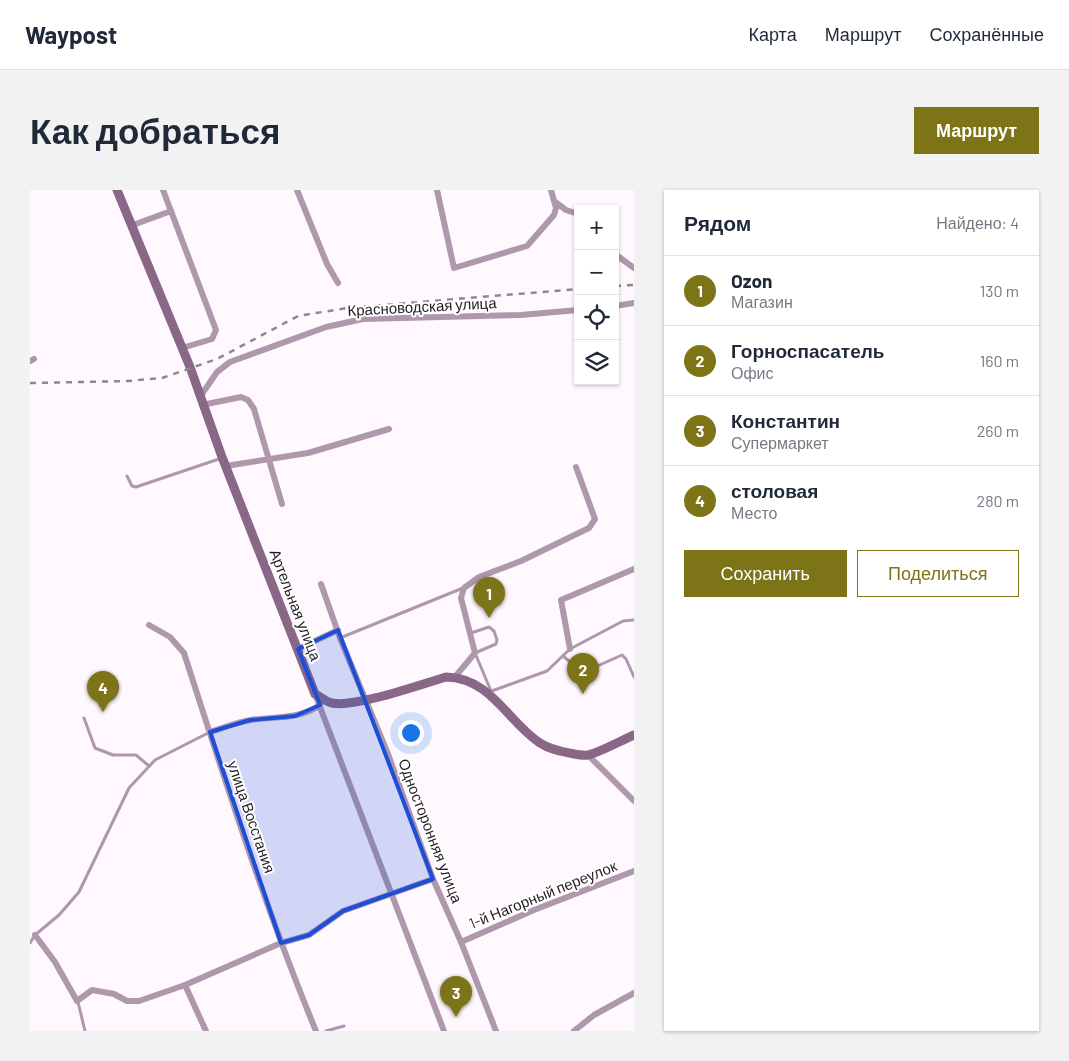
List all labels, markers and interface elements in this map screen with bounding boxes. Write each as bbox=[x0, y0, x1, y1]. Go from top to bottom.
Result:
text: Waypost bbox=[25, 20, 117, 49]
text: Карта bbox=[749, 23, 797, 45]
text: Маршрут bbox=[825, 23, 901, 45]
text: Сохранённые bbox=[929, 23, 1044, 45]
button: Маршрут bbox=[914, 107, 1039, 154]
text: Как добраться bbox=[30, 109, 280, 151]
map controls bbox=[574, 205, 619, 385]
button: + bbox=[574, 205, 619, 250]
text: Рядом bbox=[684, 210, 751, 235]
text: Найдено: 4 bbox=[936, 213, 1019, 232]
button: − bbox=[574, 250, 619, 295]
text: Ozon bbox=[731, 269, 773, 292]
text: 1 bbox=[697, 281, 703, 300]
text: 130 m bbox=[980, 281, 1019, 300]
text: Магазин bbox=[731, 292, 793, 311]
street label: Красноводская улица bbox=[347, 293, 498, 319]
button: locate bbox=[574, 295, 619, 340]
text: Горноспасатель bbox=[731, 339, 884, 362]
button: layers bbox=[574, 340, 619, 385]
text: 2 bbox=[696, 351, 704, 370]
text: 160 m bbox=[980, 351, 1019, 370]
text: Офис bbox=[731, 363, 774, 382]
text: Константин bbox=[731, 409, 840, 432]
text: 3 bbox=[696, 421, 704, 440]
text: 260 m bbox=[977, 421, 1019, 440]
text: Супермаркет bbox=[731, 433, 829, 452]
text: столовая bbox=[731, 479, 818, 502]
text: 4 bbox=[695, 491, 705, 510]
text: 280 m bbox=[977, 491, 1019, 510]
text: Место bbox=[731, 503, 777, 522]
street label: Артельная улица bbox=[266, 546, 326, 664]
button: Сохранить bbox=[684, 550, 847, 597]
button: Поделиться bbox=[857, 550, 1019, 597]
pin: 1 bbox=[473, 577, 505, 618]
pin: 2 bbox=[567, 653, 599, 694]
pin: 4 bbox=[87, 671, 119, 712]
your location bbox=[398, 720, 424, 746]
street label: Односторонняя улица bbox=[395, 756, 467, 906]
street label: улица Восстания bbox=[224, 758, 280, 875]
street label: 1-й Нагорный переулок bbox=[466, 856, 620, 932]
pin: 3 bbox=[440, 976, 472, 1017]

